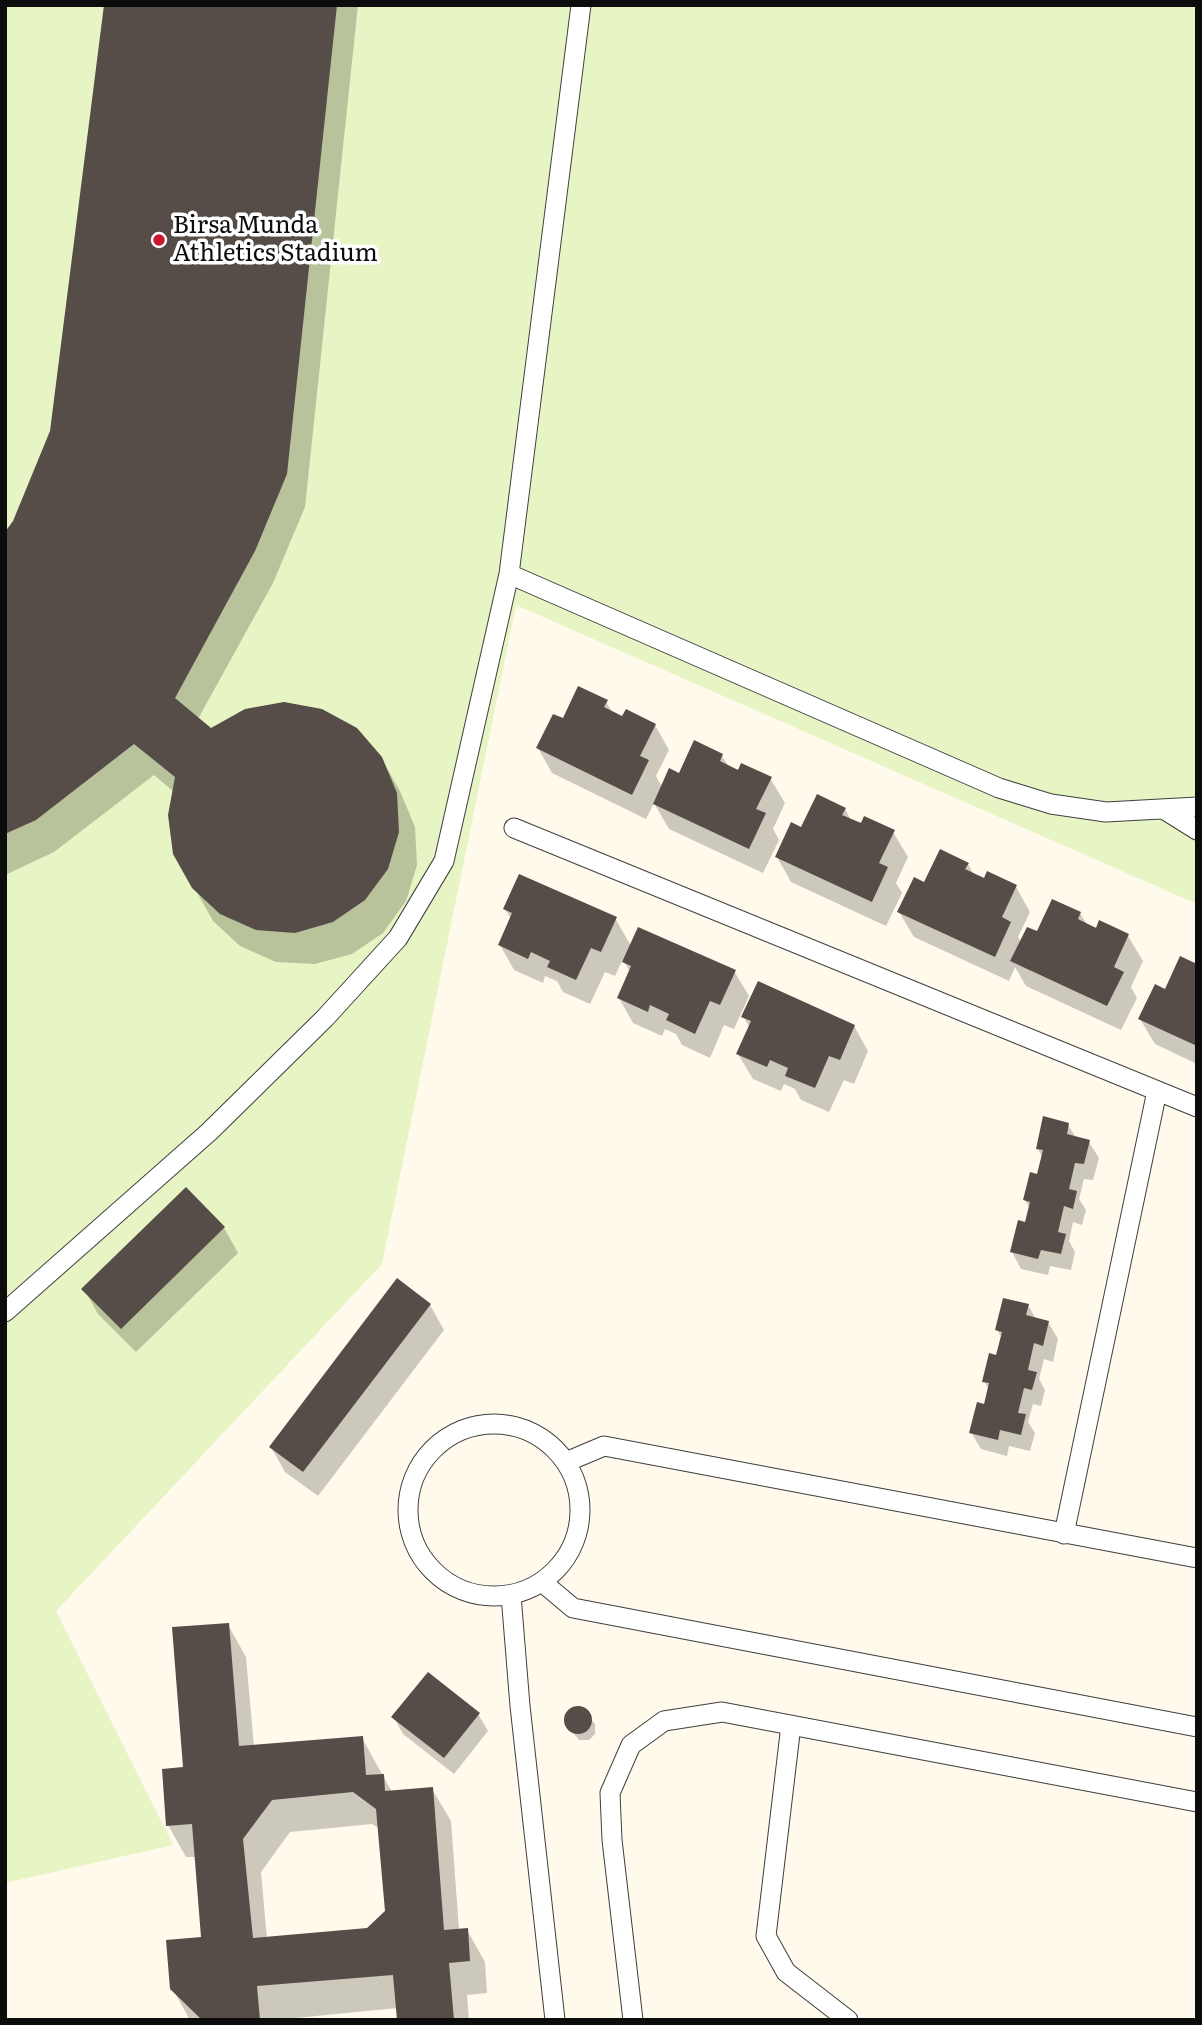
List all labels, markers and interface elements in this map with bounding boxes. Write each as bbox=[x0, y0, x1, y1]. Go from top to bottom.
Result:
place label: Birsa Munda Athletics Stadium bbox=[173, 212, 378, 268]
marker: Birsa Munda Athletics Stadium bbox=[151, 232, 167, 248]

